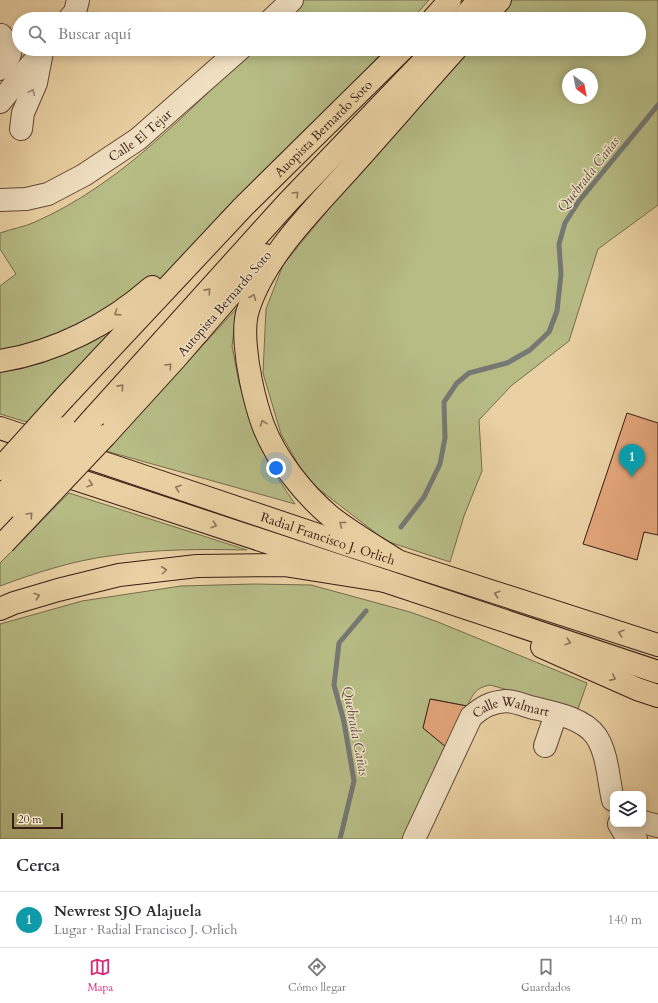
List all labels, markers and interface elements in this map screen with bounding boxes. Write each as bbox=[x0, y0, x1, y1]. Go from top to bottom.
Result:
search box bbox=[12, 12, 646, 56]
icon: search bbox=[26, 23, 48, 45]
text: Buscar aquí bbox=[58, 24, 131, 44]
north arrow bbox=[562, 68, 598, 104]
street label: Auopista Bernardo Soto bbox=[271, 76, 376, 181]
one-way arrow bbox=[27, 89, 35, 96]
street label: Calle El Tejar bbox=[105, 105, 176, 166]
water label: Quebrada Cañas bbox=[553, 132, 624, 216]
one-way arrow bbox=[291, 191, 298, 199]
street label: Autopista Bernardo Soto bbox=[174, 247, 276, 361]
one-way arrow bbox=[204, 288, 211, 296]
one-way arrow bbox=[249, 293, 257, 300]
one-way arrow bbox=[115, 309, 122, 316]
one-way arrow bbox=[165, 363, 172, 371]
one-way arrow bbox=[117, 385, 124, 392]
one-way arrow bbox=[260, 420, 268, 427]
pin: 1 bbox=[619, 444, 645, 477]
your location bbox=[266, 458, 286, 478]
one-way arrow bbox=[87, 480, 94, 488]
one-way arrow bbox=[175, 484, 182, 493]
street label: Radial Francisco J. Orlich bbox=[258, 508, 397, 570]
one-way arrow bbox=[26, 512, 33, 520]
one-way arrow bbox=[210, 520, 217, 529]
one-way arrow bbox=[339, 521, 346, 529]
one-way arrow bbox=[161, 565, 167, 574]
one-way arrow bbox=[494, 590, 501, 598]
one-way arrow bbox=[33, 592, 40, 601]
one-way arrow bbox=[618, 630, 625, 638]
one-way arrow bbox=[565, 638, 572, 646]
one-way arrow bbox=[608, 673, 616, 681]
water label: Quebrada Cañas bbox=[337, 684, 374, 778]
street label: Calle Walmart bbox=[468, 692, 551, 723]
map controls bbox=[610, 791, 646, 827]
button: layers bbox=[610, 791, 646, 827]
scale bar bbox=[12, 811, 63, 830]
text: 20 m bbox=[18, 812, 42, 827]
text: Cerca bbox=[16, 854, 60, 877]
text: Newrest SJO Alajuela bbox=[54, 901, 202, 921]
text: 1 bbox=[26, 911, 32, 929]
text: 140 m bbox=[608, 911, 642, 929]
text: Lugar · Radial Francisco J. Orlich bbox=[54, 921, 237, 939]
tab: Mapa bbox=[87, 956, 113, 995]
tab: Cómo llegar bbox=[288, 956, 346, 995]
tab: Guardados bbox=[521, 956, 571, 995]

